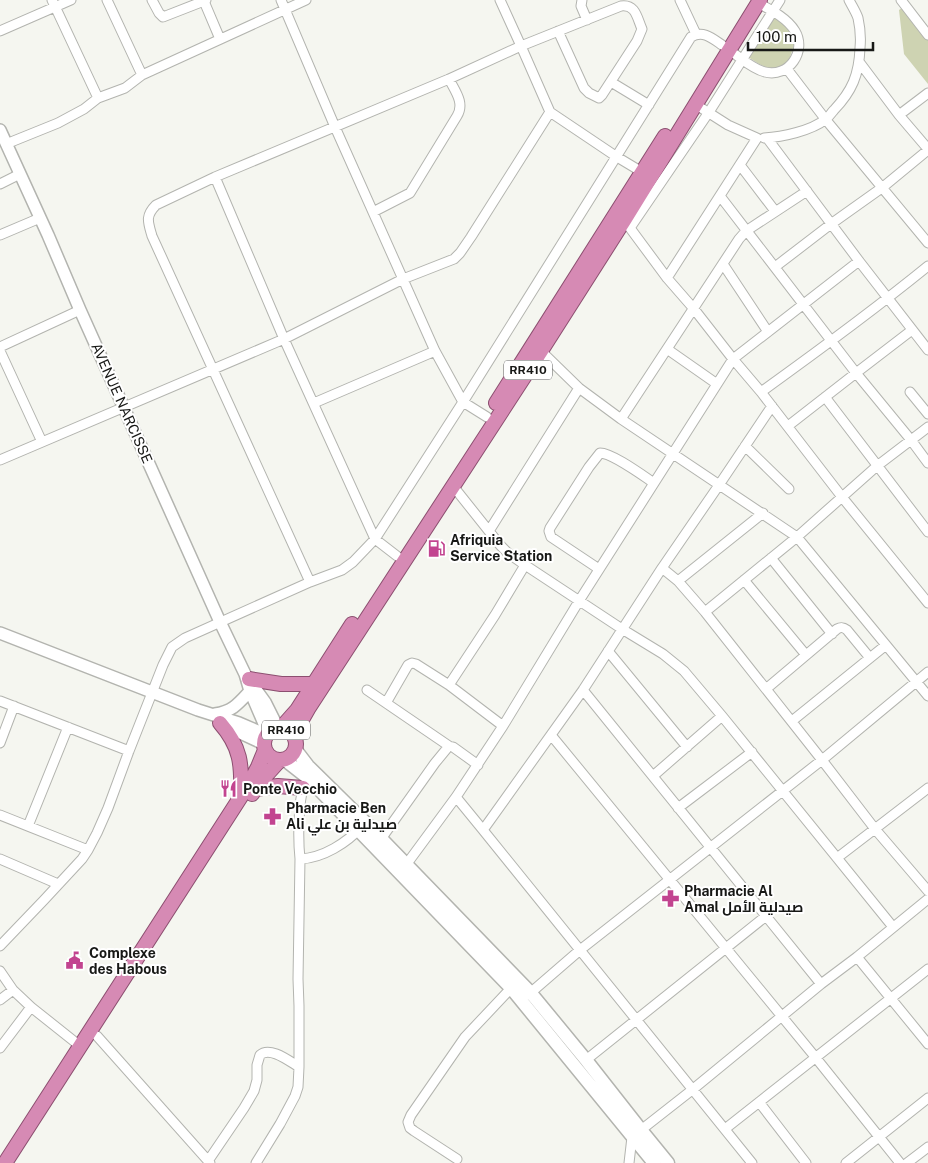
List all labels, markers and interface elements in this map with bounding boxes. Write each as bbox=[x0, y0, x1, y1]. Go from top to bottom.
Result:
scale bar bbox=[748, 20, 873, 52]
text: 100 m bbox=[756, 28, 797, 45]
street label: AVENUE NARCISSE bbox=[88, 340, 156, 466]
road number: RR410 bbox=[504, 360, 552, 380]
place label: Afriquia Service Station bbox=[450, 532, 552, 564]
fuel station icon: Afriquia Service Station bbox=[426, 538, 446, 558]
road number: RR410 bbox=[262, 720, 310, 740]
restaurant icon: Ponte Vecchio bbox=[219, 779, 239, 799]
place label: Ponte Vecchio bbox=[243, 781, 337, 797]
place label: Pharmacie Ben Ali صيدلية بن علي bbox=[286, 800, 397, 836]
pharmacy icon: Pharmacie Ben Ali صيدلية بن علي bbox=[262, 806, 282, 826]
place label: Pharmacie Al Amal صيدلية الأمل bbox=[684, 883, 803, 916]
pharmacy icon: Pharmacie Al Amal صيدلية الأمل bbox=[660, 889, 680, 909]
place label: Complexe des Habous bbox=[89, 945, 167, 977]
public building icon: Complexe des Habous bbox=[65, 951, 85, 971]

